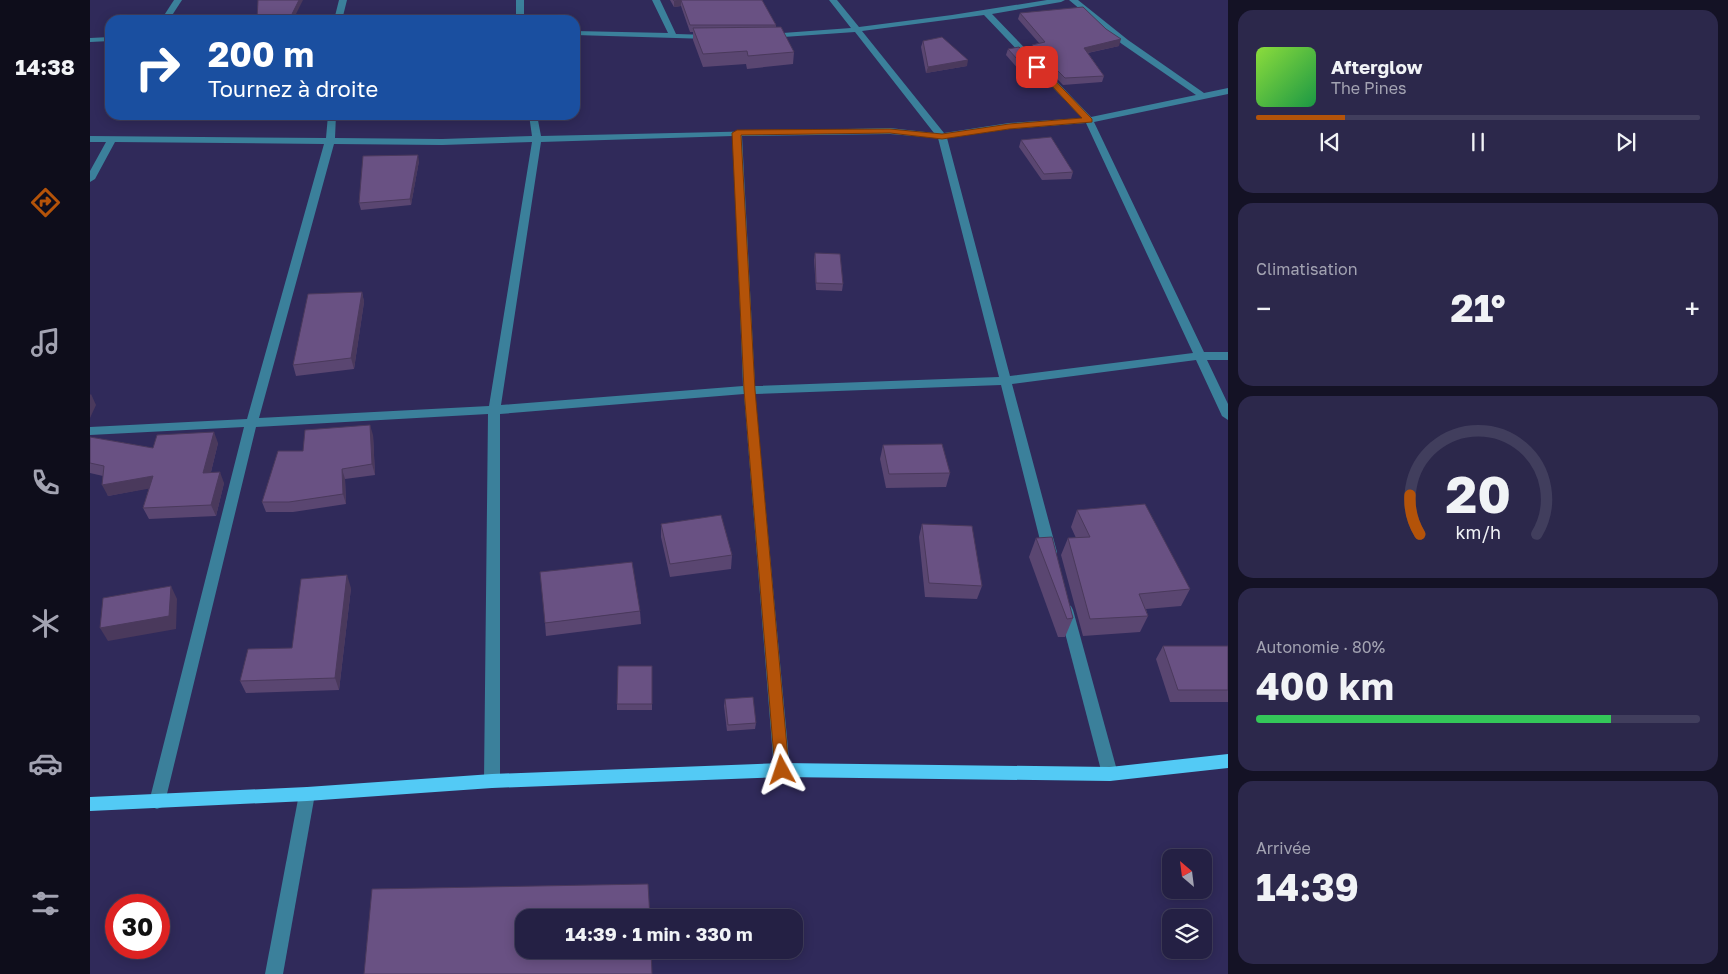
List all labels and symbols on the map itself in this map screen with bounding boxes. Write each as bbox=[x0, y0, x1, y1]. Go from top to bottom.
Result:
pin bbox=[1016, 46, 1058, 88]
position arrow bbox=[755, 743, 807, 795]
north arrow bbox=[1162, 849, 1212, 899]
speed limit sign: 30 bbox=[105, 894, 170, 959]

